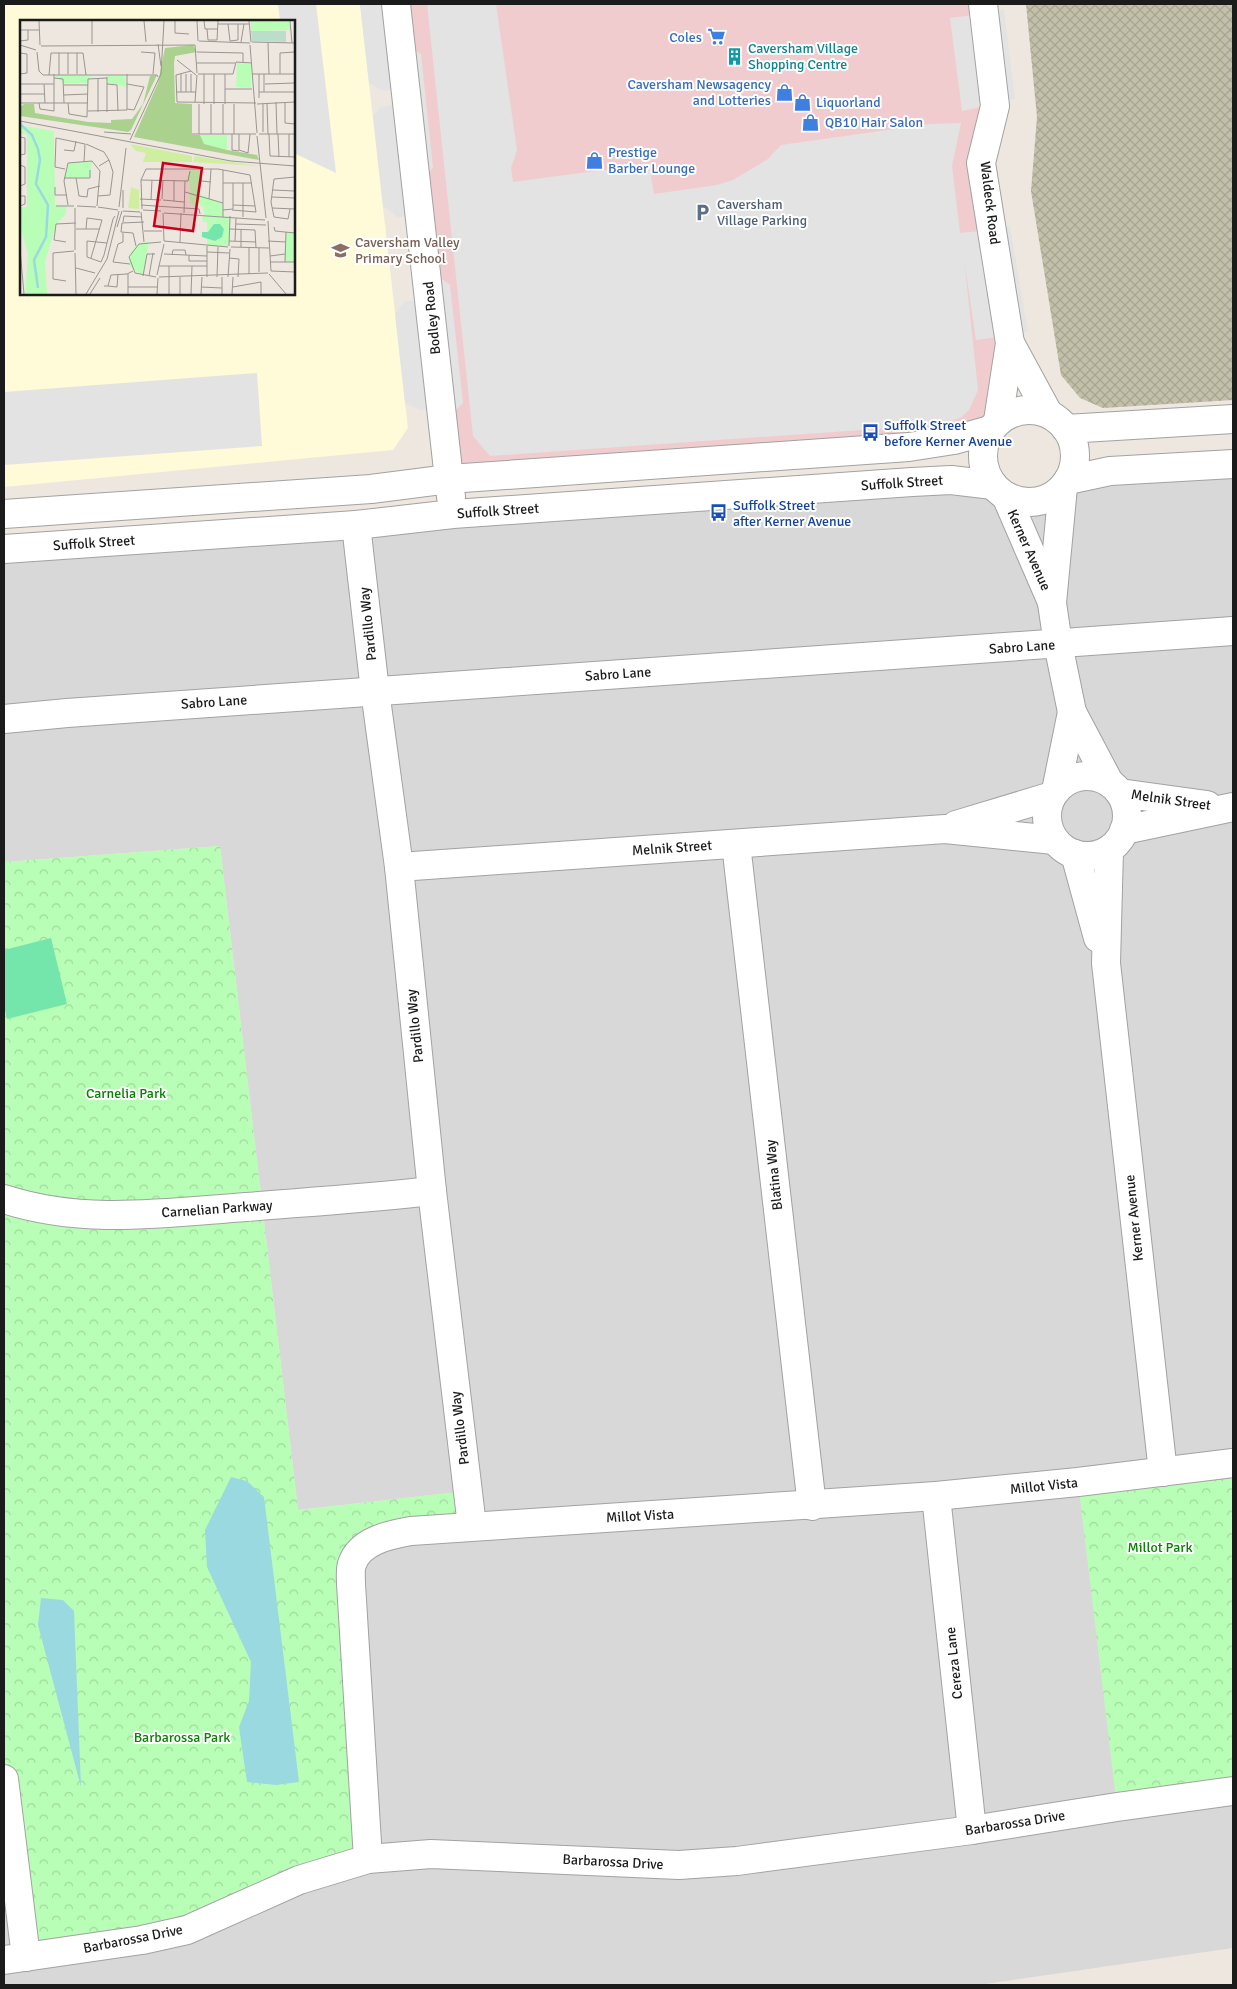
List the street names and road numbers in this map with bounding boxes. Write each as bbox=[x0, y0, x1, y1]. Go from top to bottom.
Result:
street label: Waldeck Road bbox=[976, 160, 1004, 246]
street label: Bodley Road bbox=[420, 281, 444, 355]
street label: Suffolk Street bbox=[860, 472, 944, 494]
street label: Suffolk Street bbox=[456, 500, 540, 522]
street label: Kerner Avenue bbox=[1004, 507, 1054, 593]
street label: Suffolk Street bbox=[52, 532, 136, 554]
street label: Pardillo Way bbox=[356, 586, 380, 662]
street label: Sabro Lane bbox=[988, 636, 1056, 658]
street label: Sabro Lane bbox=[584, 663, 652, 685]
street label: Sabro Lane bbox=[180, 691, 248, 713]
street label: Melnik Street bbox=[1130, 786, 1212, 814]
street label: Melnik Street bbox=[631, 837, 713, 859]
street label: Pardillo Way bbox=[403, 988, 427, 1064]
street label: Blatina Way bbox=[762, 1138, 786, 1211]
street label: Kerner Avenue bbox=[1121, 1174, 1147, 1262]
street label: Carnelian Parkway bbox=[161, 1197, 274, 1221]
street label: Pardillo Way bbox=[447, 1390, 473, 1466]
street label: Millot Vista bbox=[1009, 1474, 1079, 1498]
street label: Millot Vista bbox=[606, 1506, 674, 1526]
street label: Cereza Lane bbox=[942, 1626, 966, 1700]
street label: Barbarossa Drive bbox=[964, 1807, 1066, 1839]
street label: Barbarossa Drive bbox=[562, 1851, 664, 1873]
street label: Barbarossa Drive bbox=[82, 1921, 184, 1957]

